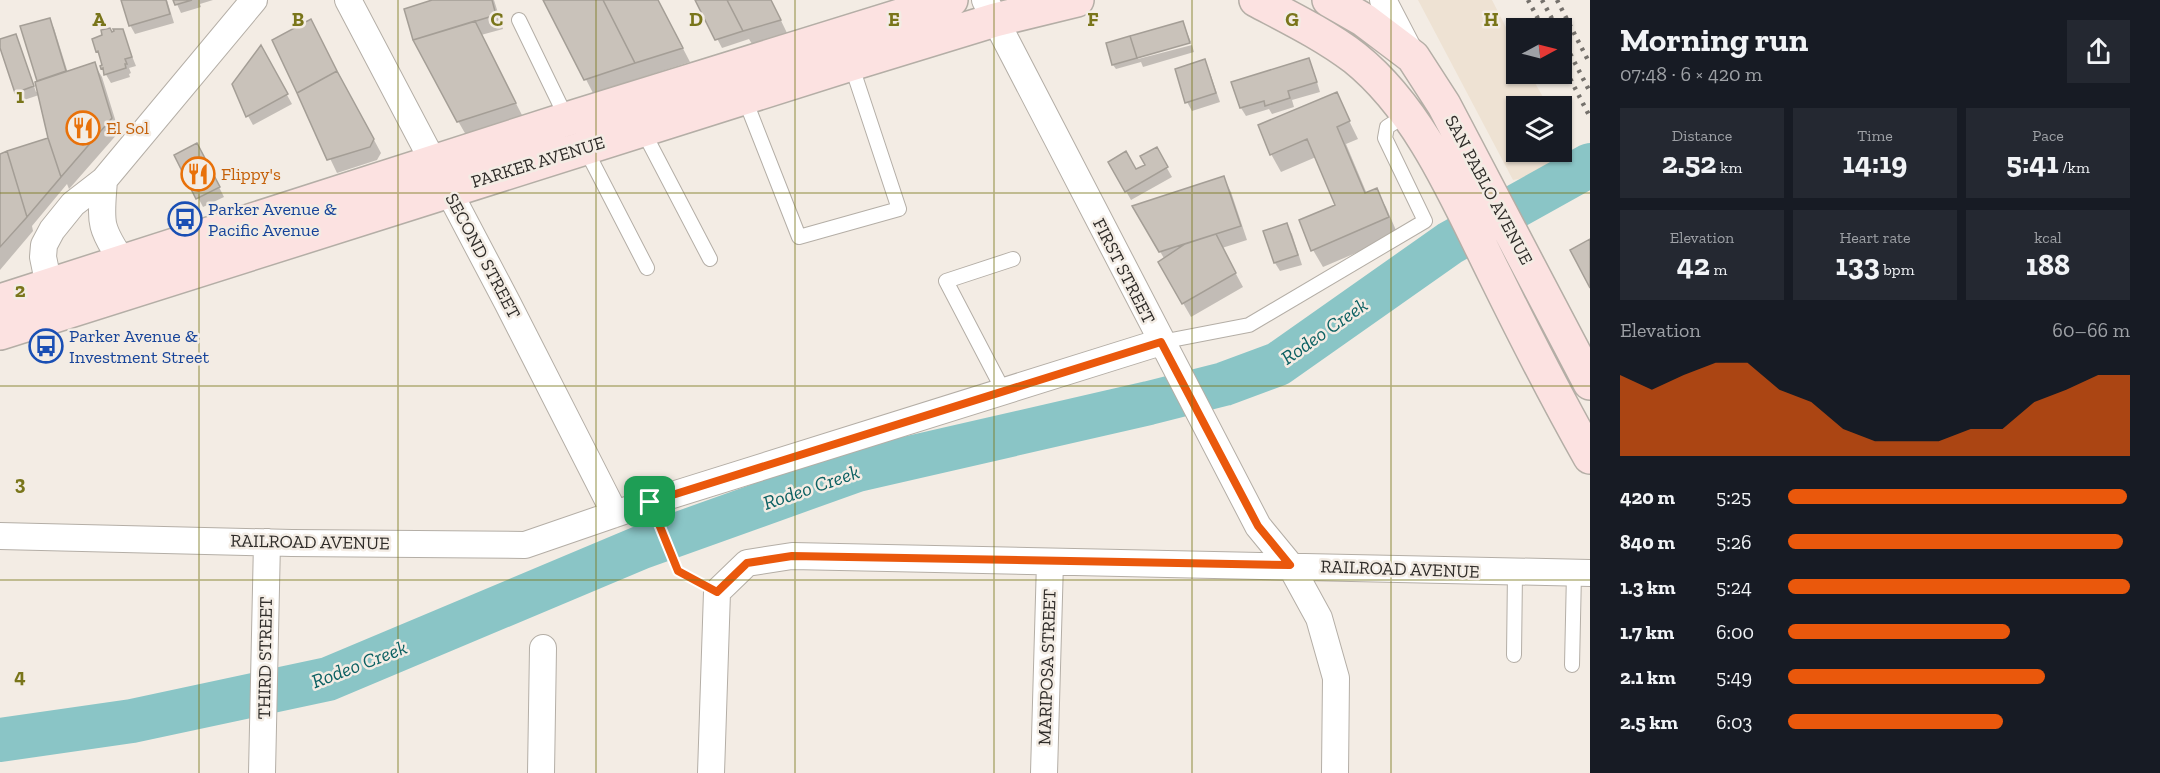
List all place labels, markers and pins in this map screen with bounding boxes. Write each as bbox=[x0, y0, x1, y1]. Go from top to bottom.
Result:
restaurant icon: El Sol bbox=[65, 110, 101, 146]
place label: El Sol bbox=[106, 117, 149, 139]
restaurant icon: Flippy's bbox=[180, 156, 216, 192]
place label: Flippy's bbox=[221, 163, 281, 185]
place label: Parker Avenue & Pacific Avenue bbox=[208, 198, 337, 241]
bus stop icon: Parker Avenue & Pacific Avenue bbox=[167, 201, 203, 237]
place label: Parker Avenue & Investment Street bbox=[69, 325, 209, 368]
bus stop icon: Parker Avenue & Investment Street bbox=[28, 328, 64, 364]
pin bbox=[624, 476, 675, 527]

